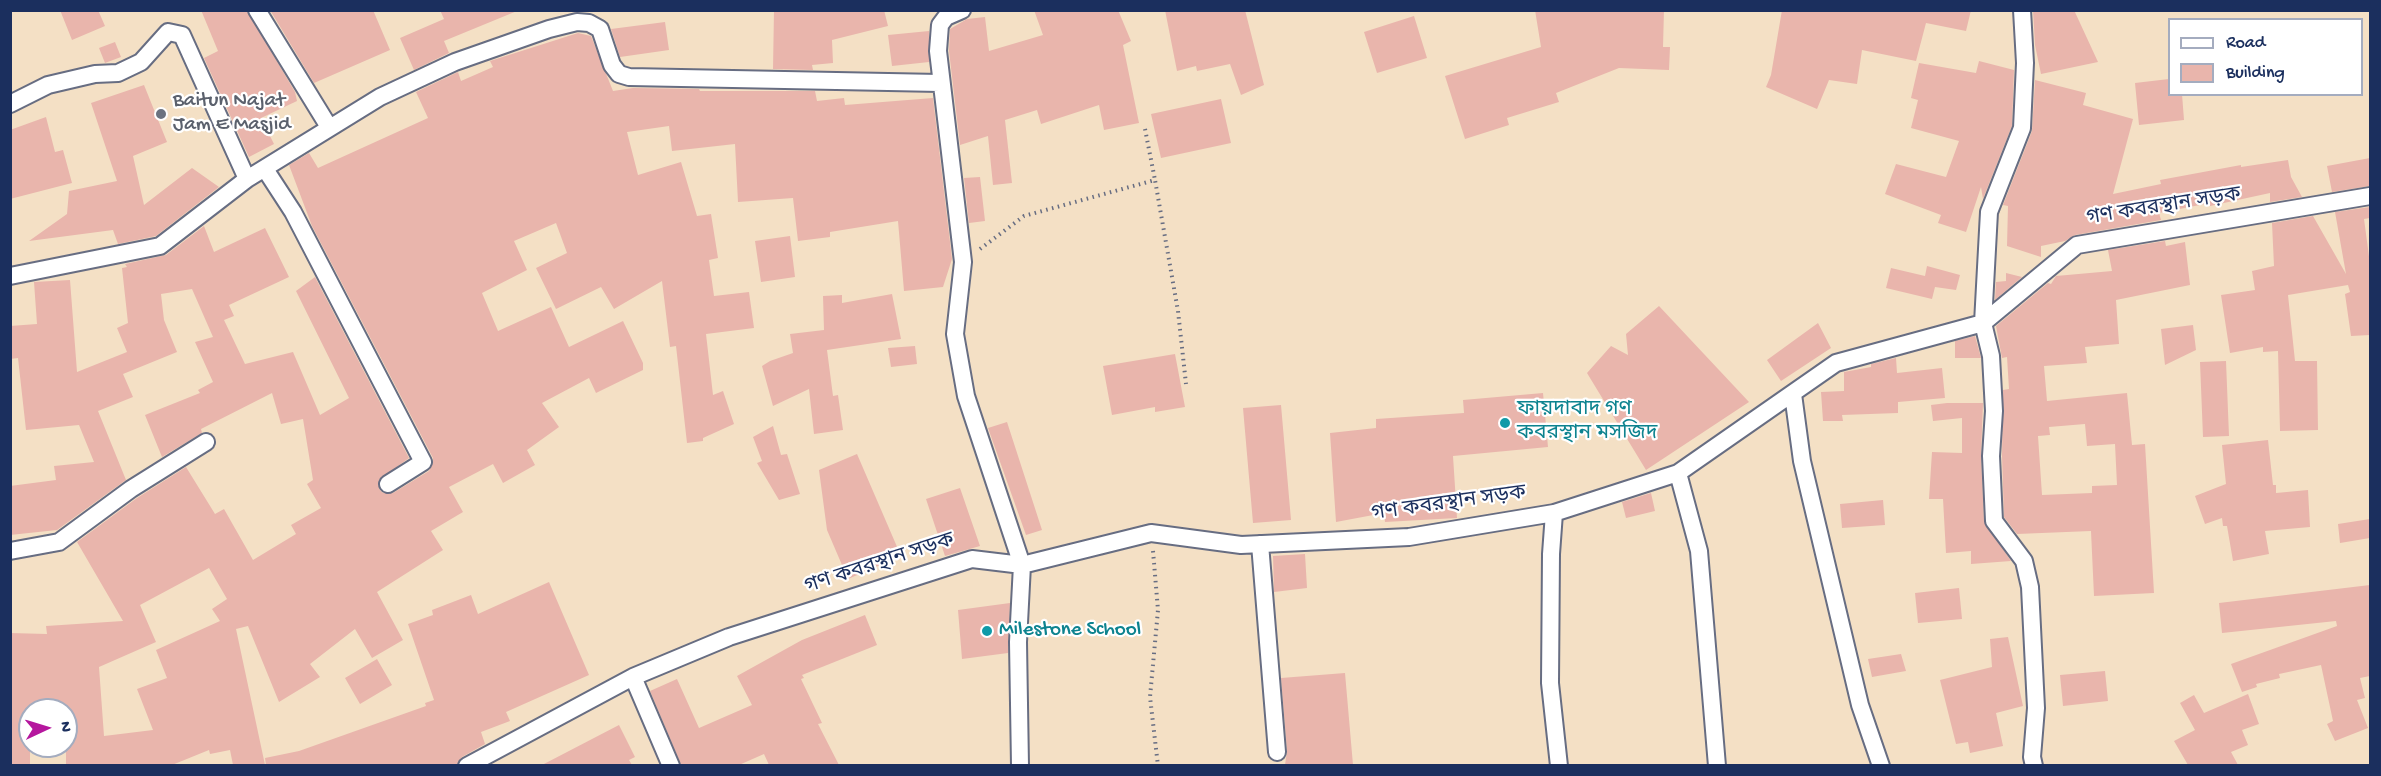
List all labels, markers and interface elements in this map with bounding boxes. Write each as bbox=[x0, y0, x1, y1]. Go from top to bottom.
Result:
legend bbox=[2168, 18, 2363, 96]
text: Road bbox=[2226, 33, 2265, 54]
text: Building bbox=[2226, 63, 2285, 84]
place label: Baitun Najat Jam E Masjid bbox=[173, 89, 291, 139]
marker: Baitun Najat Jam E Masjid bbox=[154, 107, 168, 121]
street label: গণ কবরস্থান সড়ক bbox=[2085, 183, 2243, 233]
place label: ফায়দাবাদ গণ কবরস্থান মসজিদ bbox=[1517, 398, 1657, 448]
marker: ফায়দাবাদ গণ কবরস্থান মসজিদ bbox=[1498, 416, 1512, 430]
street label: গণ কবরস্থান সড়ক bbox=[1370, 482, 1528, 528]
street label: গণ কবরস্থান সড়ক bbox=[802, 529, 958, 601]
place label: Milestone School bbox=[999, 618, 1141, 644]
marker: Milestone School bbox=[980, 624, 994, 638]
north arrow bbox=[18, 698, 78, 758]
text: N bbox=[55, 721, 74, 733]

